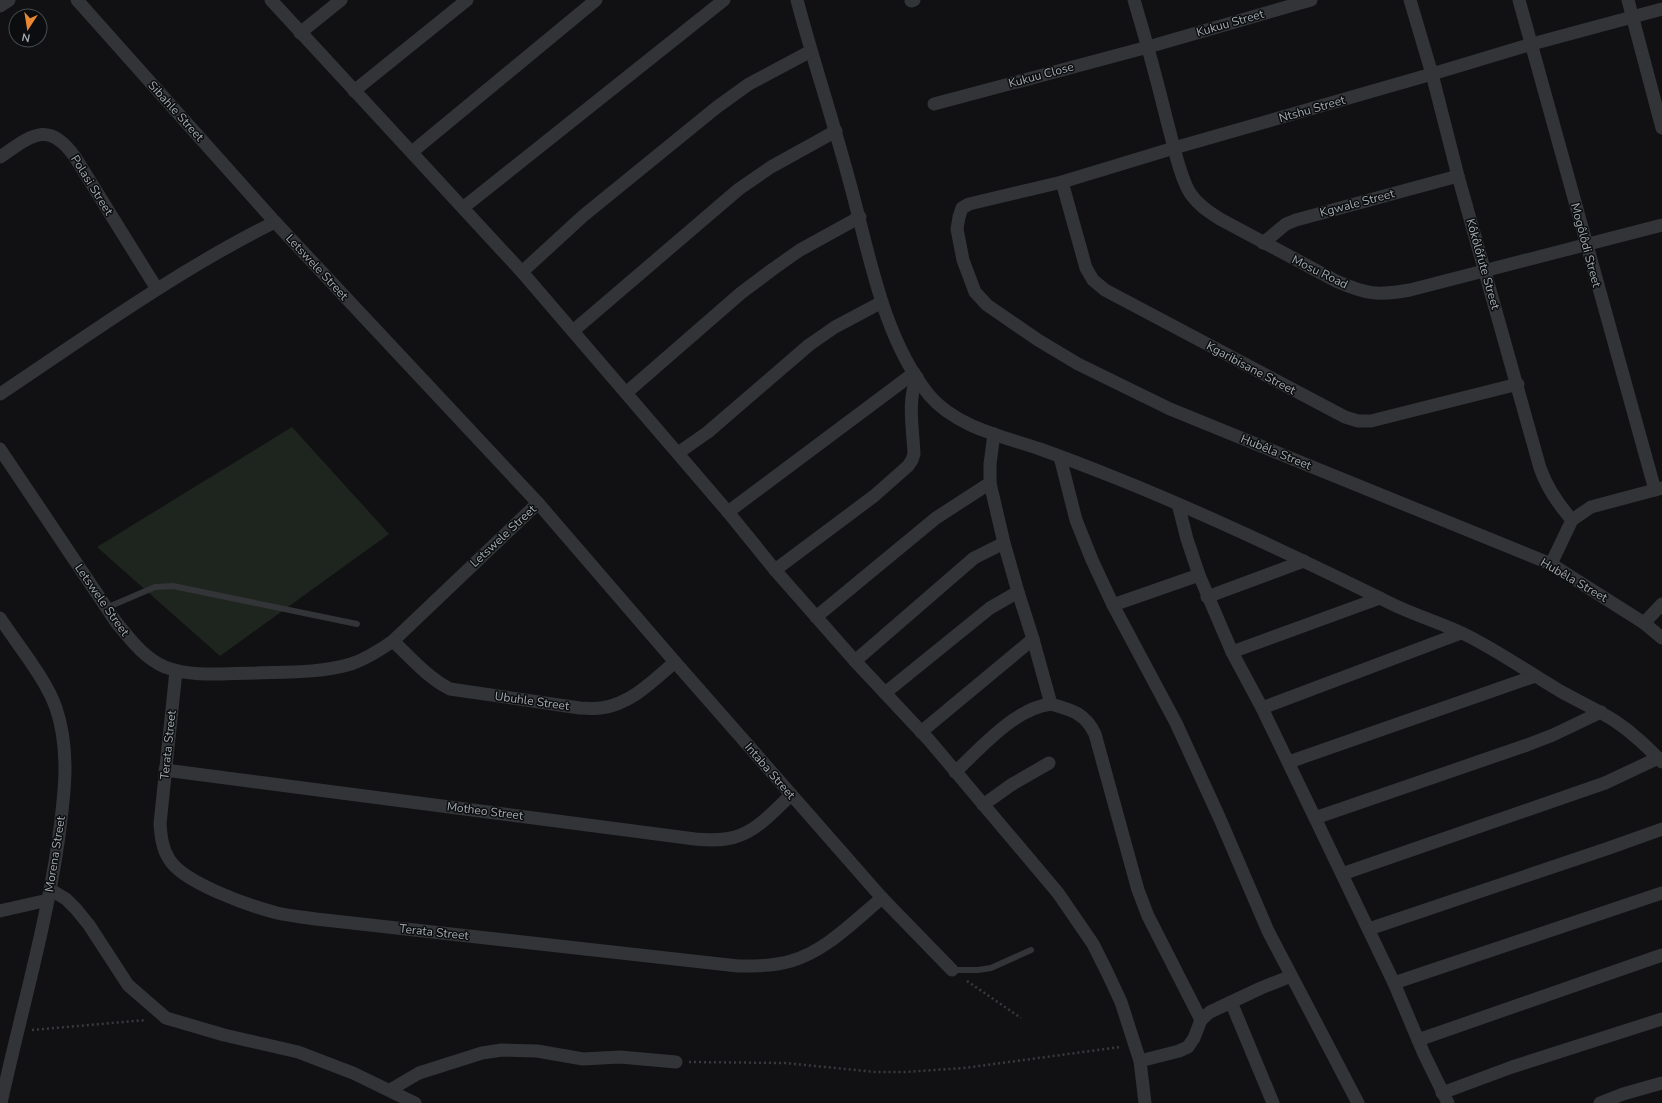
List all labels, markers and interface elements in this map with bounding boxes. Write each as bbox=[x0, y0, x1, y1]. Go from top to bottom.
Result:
street label: Kukuu Street bbox=[1194, 6, 1266, 40]
north arrow bbox=[8, 8, 48, 48]
text: N bbox=[20, 29, 32, 45]
street label: Kukuu Close bbox=[1007, 59, 1075, 91]
street label: Sibahle Street bbox=[145, 77, 208, 145]
street label: Ntshu Street bbox=[1277, 92, 1348, 126]
street label: Polasi Street bbox=[67, 152, 117, 219]
street label: Kgwale Street bbox=[1318, 185, 1397, 221]
street label: Mogôlôdi Street bbox=[1567, 201, 1605, 290]
street label: Kôkôlôfute Street bbox=[1462, 217, 1504, 312]
street label: Letswele Street bbox=[282, 231, 352, 304]
street label: Mosu Road bbox=[1289, 252, 1351, 292]
street label: Kgaribisane Street bbox=[1204, 338, 1299, 399]
street label: Hubêla Street bbox=[1238, 431, 1314, 474]
street label: Letswele Street bbox=[467, 501, 540, 571]
street label: Hubêla Street bbox=[1538, 554, 1611, 606]
street label: Letswele Street bbox=[71, 561, 133, 640]
street label: Ubuhle Street bbox=[494, 688, 571, 714]
street label: Terata Street bbox=[156, 709, 180, 780]
street label: Intaba Street bbox=[741, 739, 799, 803]
street label: Motheo Street bbox=[446, 798, 525, 824]
street label: Morena Street bbox=[41, 814, 69, 893]
street label: Terata Street bbox=[399, 920, 470, 944]

